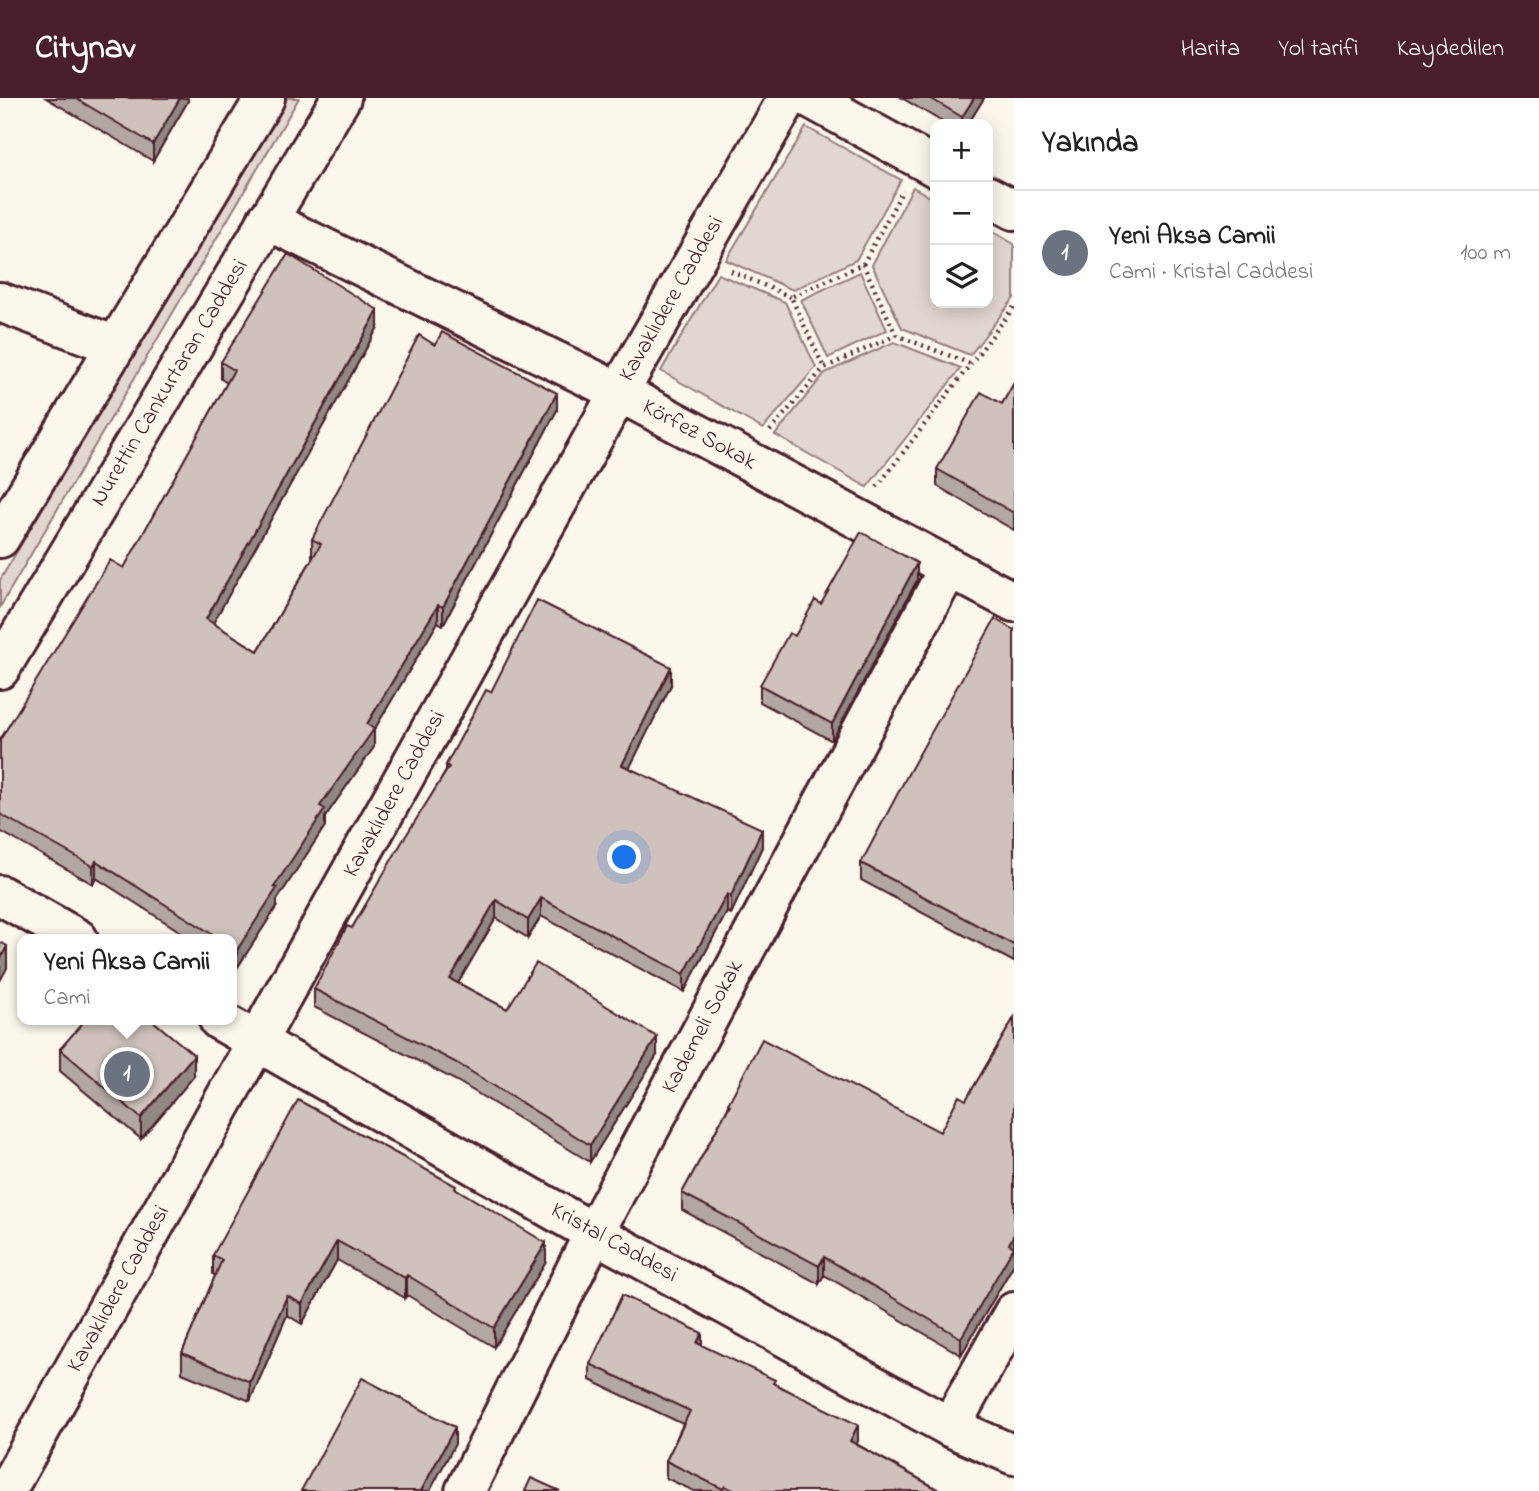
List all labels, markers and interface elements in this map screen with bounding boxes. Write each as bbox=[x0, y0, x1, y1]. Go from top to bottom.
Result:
text: Citynav bbox=[35, 25, 135, 73]
text: Harita bbox=[1181, 32, 1240, 67]
text: Yol tarifi bbox=[1278, 32, 1359, 67]
text: Kaydedilen bbox=[1397, 32, 1504, 67]
map controls bbox=[930, 119, 993, 308]
button: + bbox=[930, 119, 993, 182]
text: Yakında bbox=[1042, 122, 1138, 166]
button: − bbox=[930, 182, 993, 245]
street label: Kavaklıdere Caddesi bbox=[611, 210, 733, 388]
text: Yeni Aksa Camii bbox=[1109, 218, 1276, 256]
text: 1 bbox=[1061, 237, 1069, 270]
text: 100 m bbox=[1460, 237, 1511, 270]
button: layers bbox=[930, 245, 993, 308]
street label: Nurettin Cankurtaran Caddesi bbox=[83, 253, 257, 513]
text: Cami · Kristal Caddesi bbox=[1109, 256, 1313, 289]
street label: Körfez Sokak bbox=[636, 391, 763, 479]
street label: Kavaklıdere Caddesi bbox=[335, 704, 455, 884]
your location bbox=[607, 840, 641, 874]
popup bbox=[17, 934, 237, 1025]
text: Yeni Aksa Camii bbox=[44, 944, 210, 982]
street label: Kademeli Sokak bbox=[654, 953, 753, 1100]
text: Cami bbox=[44, 982, 91, 1015]
pin: 1 bbox=[104, 1048, 150, 1100]
street label: Kristal Caddesi bbox=[544, 1194, 684, 1292]
street label: Kavaklıdere Caddesi bbox=[59, 1199, 179, 1379]

